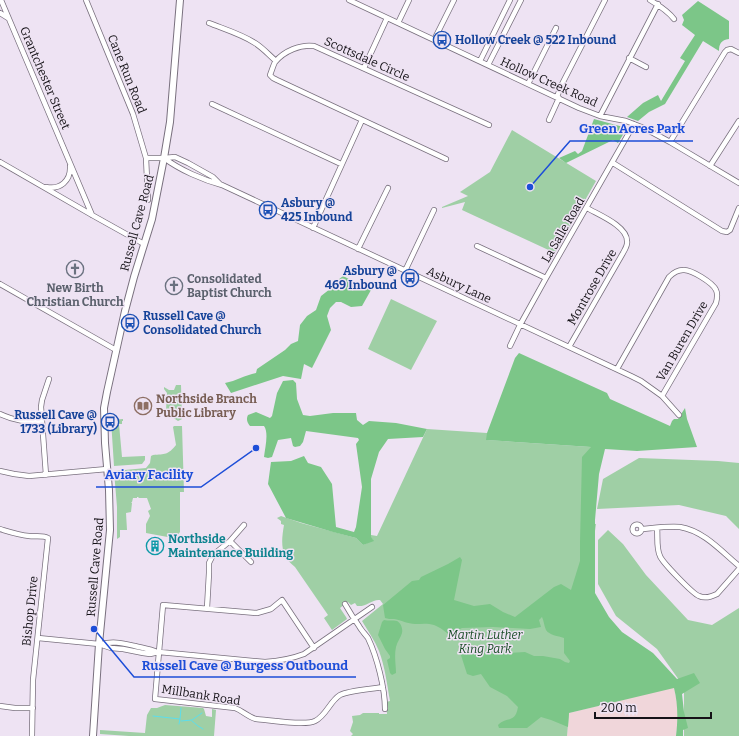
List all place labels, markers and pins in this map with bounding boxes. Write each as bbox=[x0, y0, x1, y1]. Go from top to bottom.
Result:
bus stop icon: Hollow Creek @ 522 Inbound bbox=[432, 30, 452, 50]
place label: Hollow Creek @ 522 Inbound bbox=[455, 33, 617, 47]
callout: Green Acres Park bbox=[570, 116, 693, 141]
place label: Asbury @ 425 Inbound bbox=[281, 196, 353, 224]
bus stop icon: Asbury @ 425 Inbound bbox=[258, 200, 278, 220]
church icon: New Birth Christian Church bbox=[65, 259, 85, 279]
place label: Asbury @ 469 Inbound bbox=[325, 264, 398, 292]
bus stop icon: Asbury @ 469 Inbound bbox=[400, 268, 420, 288]
place label: Consolidated Baptist Church bbox=[187, 272, 272, 300]
church icon: Consolidated Baptist Church bbox=[164, 276, 184, 296]
place label: New Birth Christian Church bbox=[26, 281, 124, 309]
place label: Russell Cave @ Consolidated Church bbox=[143, 309, 262, 337]
bus stop icon: Russell Cave @ Consolidated Church bbox=[120, 313, 140, 333]
place label: Northside Branch Public Library bbox=[156, 392, 257, 420]
library icon: Northside Branch Public Library bbox=[133, 396, 153, 416]
place label: Russell Cave @ 1733 (Library) bbox=[14, 408, 97, 436]
bus stop icon: Russell Cave @ 1733 (Library) bbox=[100, 412, 120, 432]
callout: Aviary Facility bbox=[96, 462, 201, 487]
place label: Northside Maintenance Building bbox=[168, 532, 293, 560]
building icon: Northside Maintenance Building bbox=[145, 536, 165, 556]
callout: Russell Cave @ Burgess Outbound bbox=[134, 652, 356, 677]

